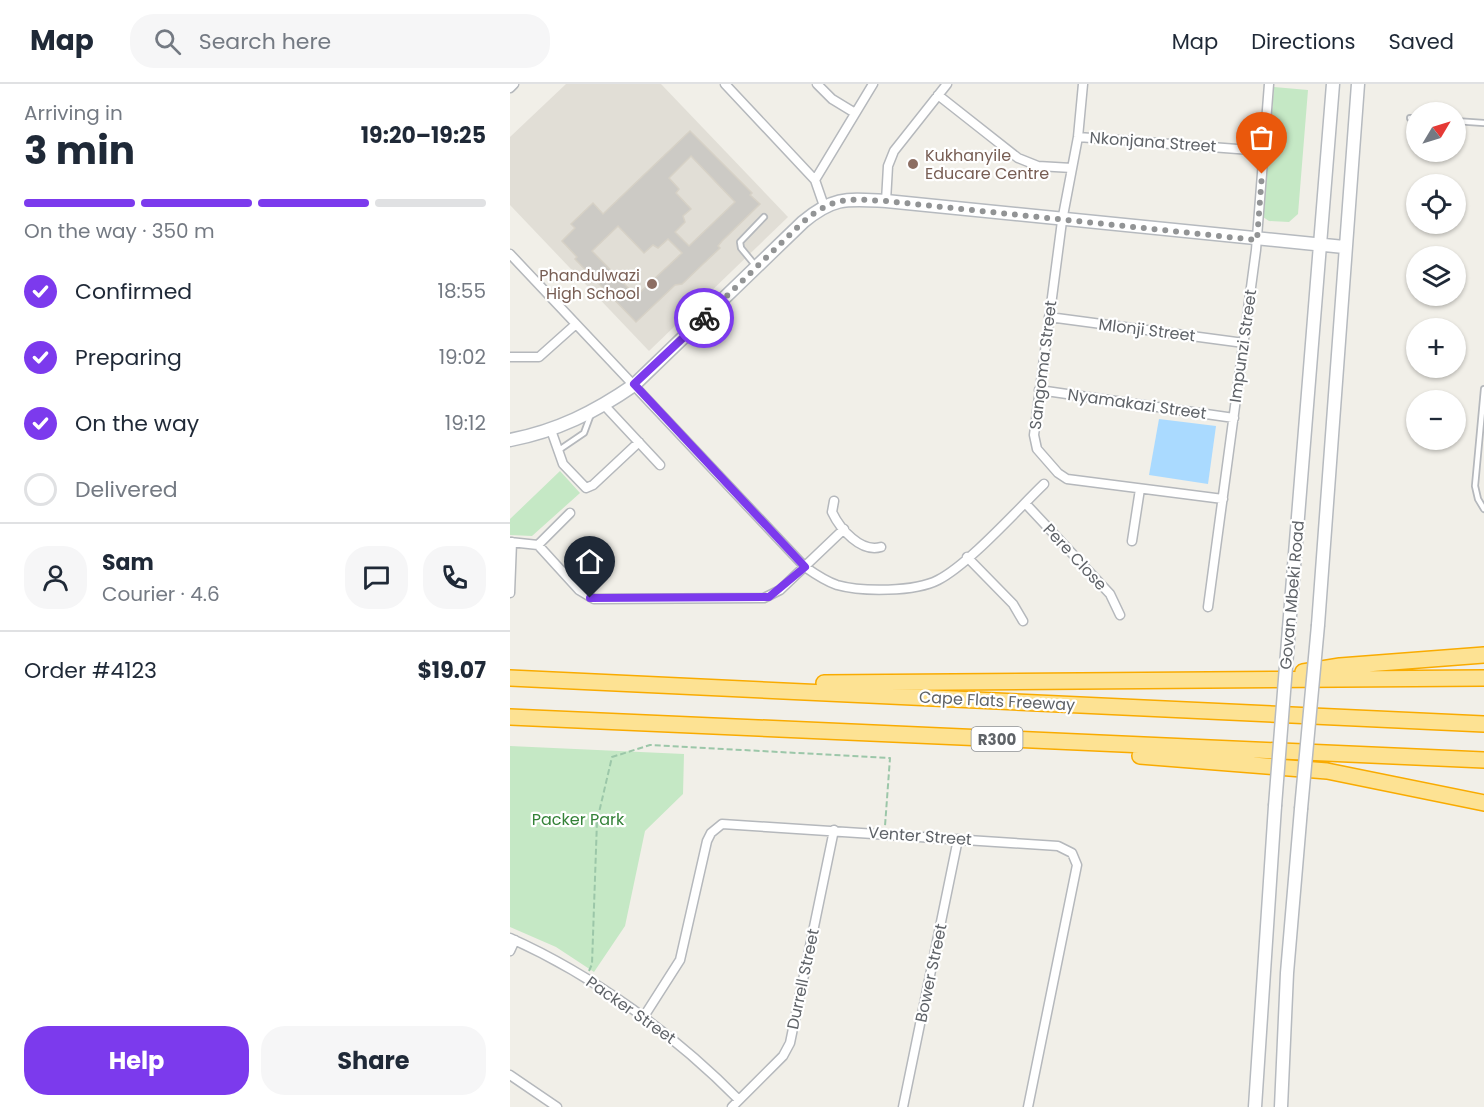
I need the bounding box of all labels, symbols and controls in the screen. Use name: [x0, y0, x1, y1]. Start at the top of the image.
search box: [130, 14, 550, 68]
text: Map: [30, 21, 94, 60]
icon: search: [151, 25, 184, 58]
text: Search here: [199, 26, 331, 57]
text: Map: [1172, 27, 1218, 56]
text: Directions: [1251, 27, 1355, 56]
text: Saved: [1388, 27, 1454, 56]
text: Arriving in: [24, 99, 123, 127]
north arrow: [1406, 102, 1466, 162]
map controls: [1406, 102, 1466, 450]
pin: [1236, 112, 1287, 174]
text: 19:20–19:25: [361, 120, 486, 151]
icon: bag: [1245, 121, 1278, 154]
text: 3 min: [24, 123, 135, 178]
street label: Nkonjana Street: [1089, 126, 1217, 158]
place label: Kukhanyile Educare Centre: [925, 144, 1049, 185]
marker: Kukhanyile Educare Centre: [906, 157, 920, 171]
button: locate: [1406, 174, 1466, 234]
text: On the way · 350 m: [24, 217, 215, 245]
button: layers: [1406, 246, 1466, 306]
place label: Phandulwazi High School: [539, 264, 640, 305]
icon: check: [24, 275, 57, 308]
text: Confirmed: [75, 276, 192, 307]
text: 18:55: [438, 277, 486, 305]
marker: Phandulwazi High School: [645, 277, 659, 291]
courier: [674, 288, 734, 348]
street label: Impunzi Street: [1224, 288, 1262, 404]
street label: Sangoma Street: [1024, 299, 1062, 431]
icon: bike: [688, 302, 721, 335]
street label: Mlonji Street: [1097, 313, 1197, 347]
button: +: [1406, 318, 1466, 378]
icon: check: [24, 341, 57, 374]
text: Preparing: [75, 342, 182, 373]
text: 19:02: [439, 343, 486, 371]
street label: Nyamakazi Street: [1066, 383, 1208, 425]
button: −: [1406, 390, 1466, 450]
icon: check: [24, 407, 57, 440]
text: On the way: [75, 408, 199, 439]
text: 19:12: [445, 409, 486, 437]
text: Delivered: [75, 474, 178, 505]
street label: Pere Close: [1038, 518, 1112, 596]
street label: Govan Mbeki Road: [1274, 520, 1310, 670]
pin: [564, 536, 615, 598]
icon: home: [573, 545, 606, 578]
button: person: [24, 546, 87, 609]
button: chat: [345, 546, 408, 609]
button: phone: [423, 546, 486, 609]
text: Sam: [102, 547, 154, 578]
text: Courier · 4.6: [102, 580, 220, 608]
text: Order #4123: [24, 655, 157, 686]
text: $19.07: [417, 655, 486, 686]
street label: Cape Flats Freeway: [918, 685, 1076, 717]
road number: R300: [972, 727, 1022, 751]
park label: Packer Park: [532, 808, 625, 831]
street label: Venter Street: [867, 821, 973, 851]
street label: Bower Street: [909, 921, 953, 1024]
street label: Durrell Street: [781, 926, 825, 1031]
street label: Packer Street: [581, 970, 681, 1050]
button: Help: [24, 1026, 249, 1095]
button: Share: [261, 1026, 486, 1095]

